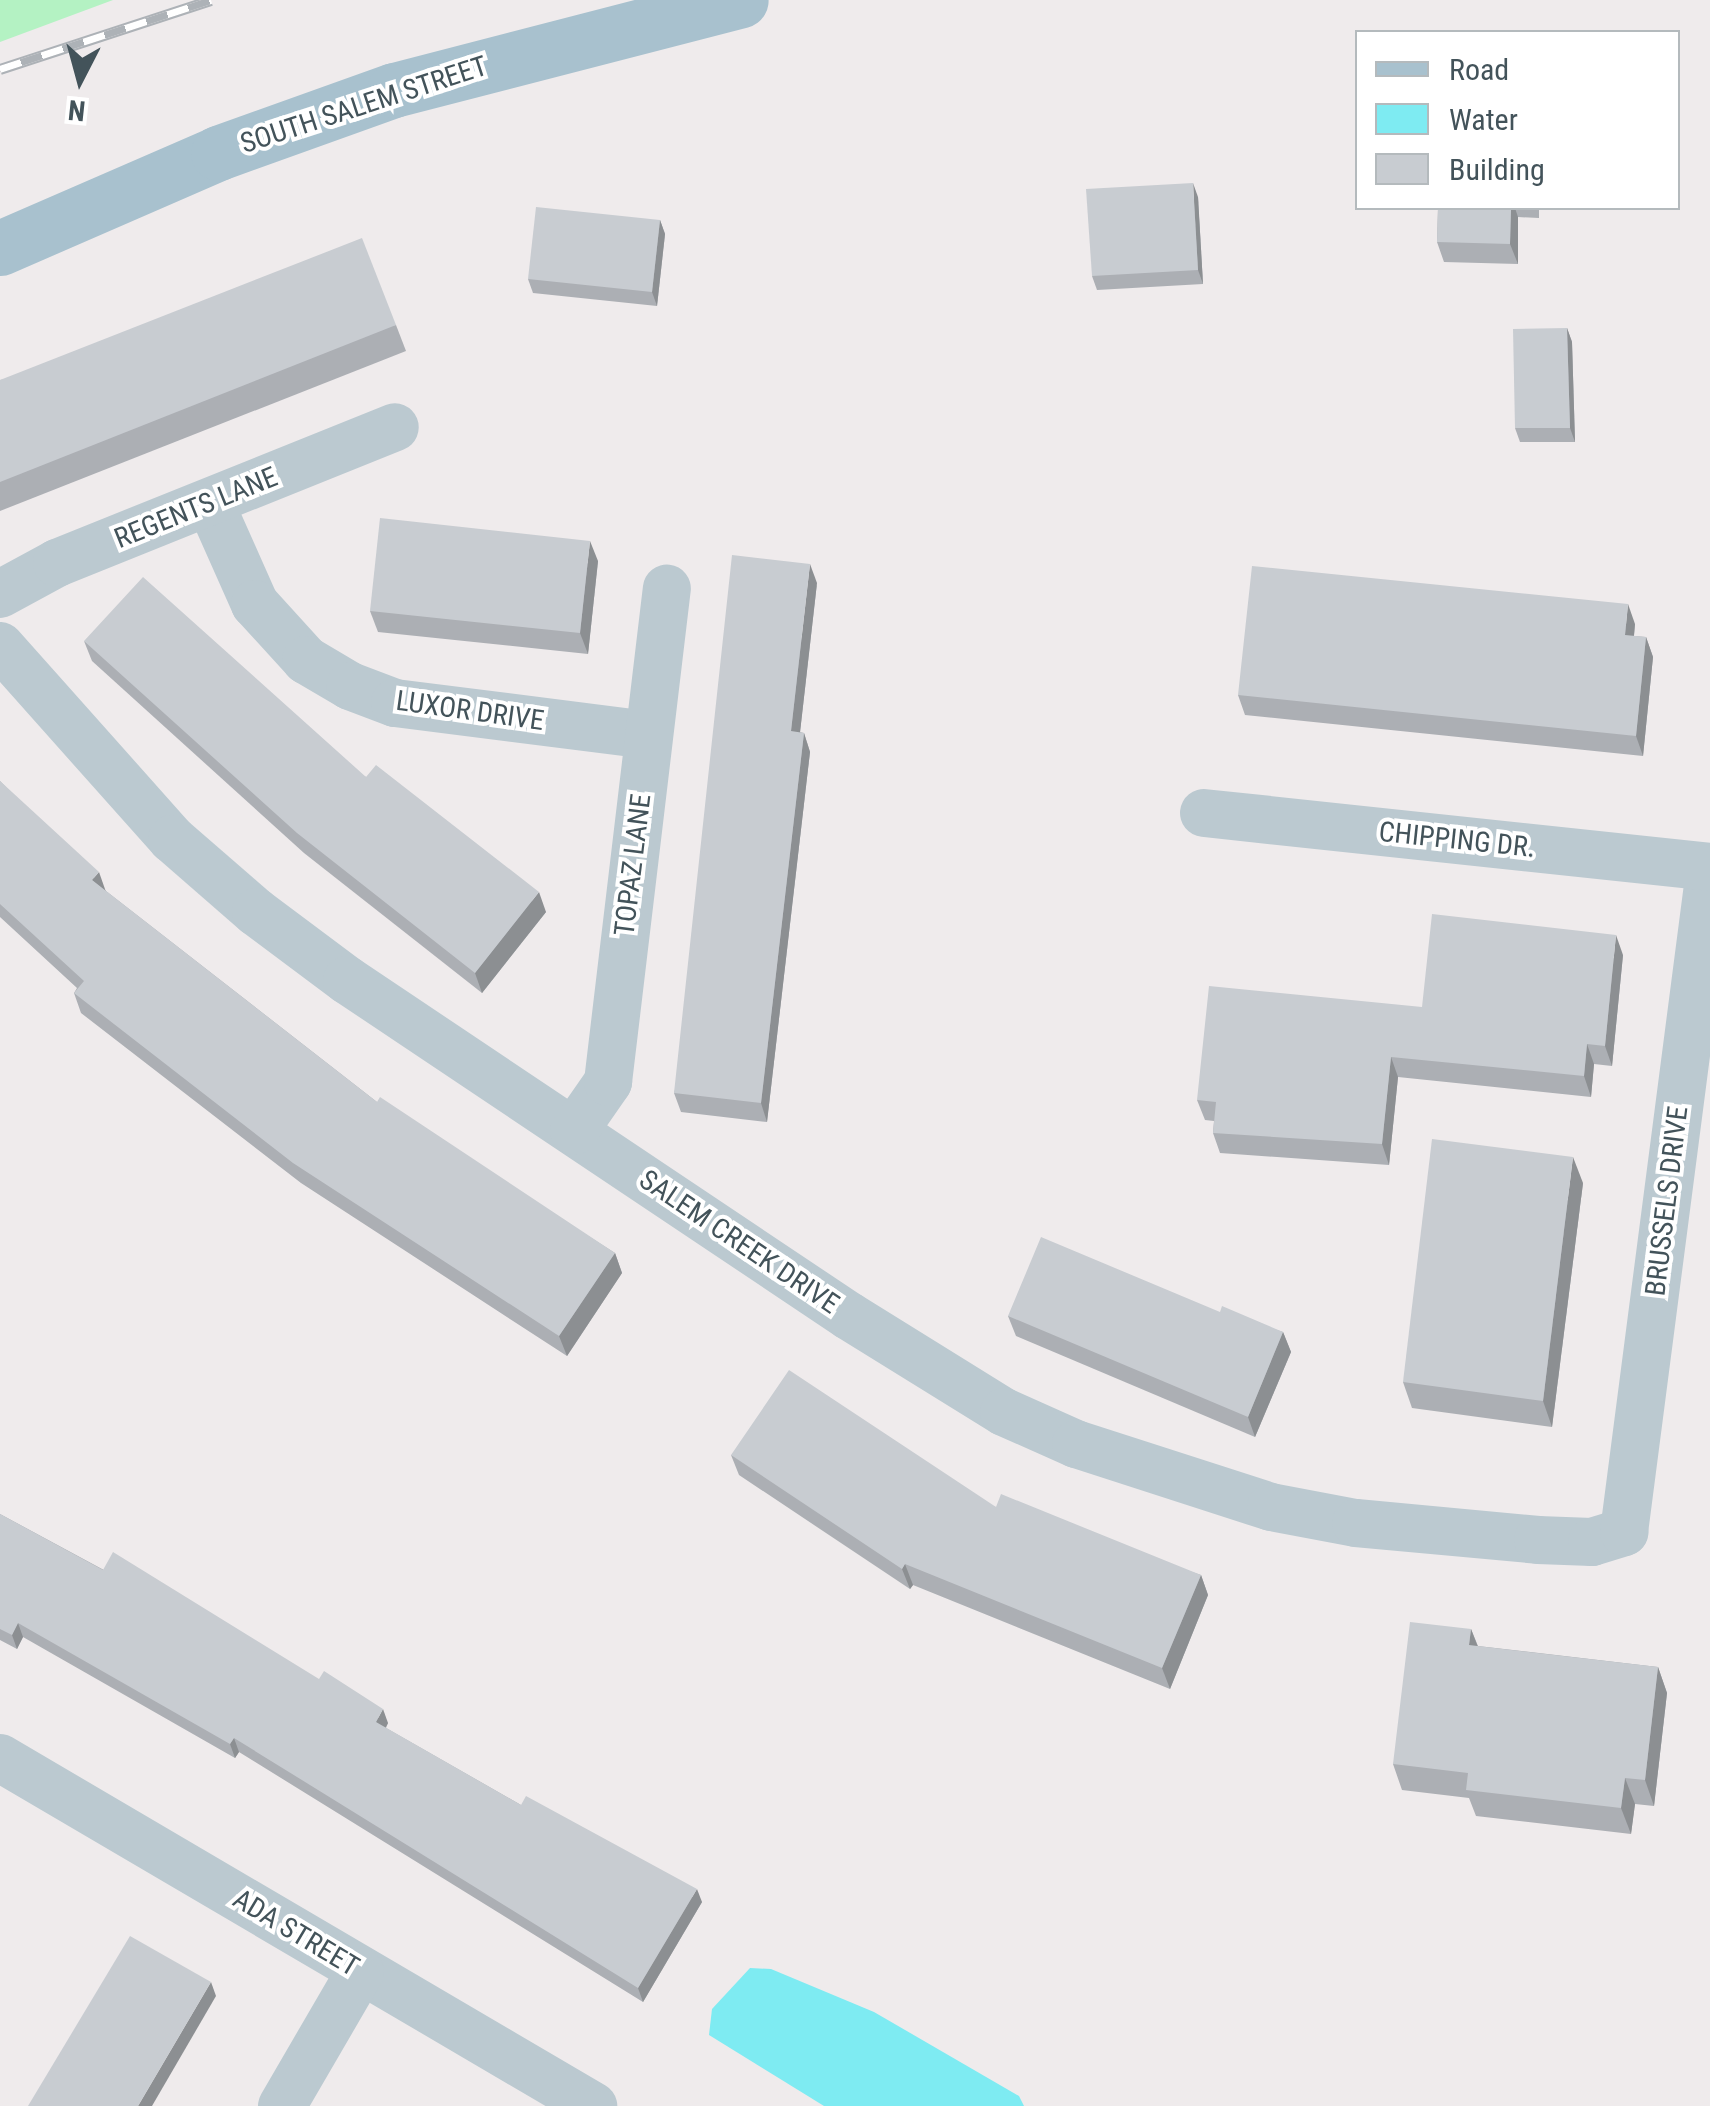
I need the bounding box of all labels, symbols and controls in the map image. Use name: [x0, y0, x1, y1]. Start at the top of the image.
north arrow: [30, 30, 130, 130]
legend: [1355, 30, 1680, 210]
street label: SOUTH SALEM STREET: [236, 49, 492, 161]
text: Road: [1449, 52, 1509, 87]
text: N: [67, 93, 87, 128]
text: Water: [1449, 102, 1518, 137]
text: Building: [1449, 152, 1545, 187]
street label: REGENTS LANE: [110, 460, 282, 556]
street label: LUXOR DRIVE: [394, 684, 546, 738]
street label: TOPAZ LANE: [608, 792, 658, 938]
street label: CHIPPING DR.: [1377, 815, 1537, 865]
street label: BRUSSELS DRIVE: [1639, 1104, 1695, 1298]
street label: SALEM CREEK DRIVE: [633, 1163, 845, 1321]
street label: ADA STREET: [227, 1882, 365, 1984]

